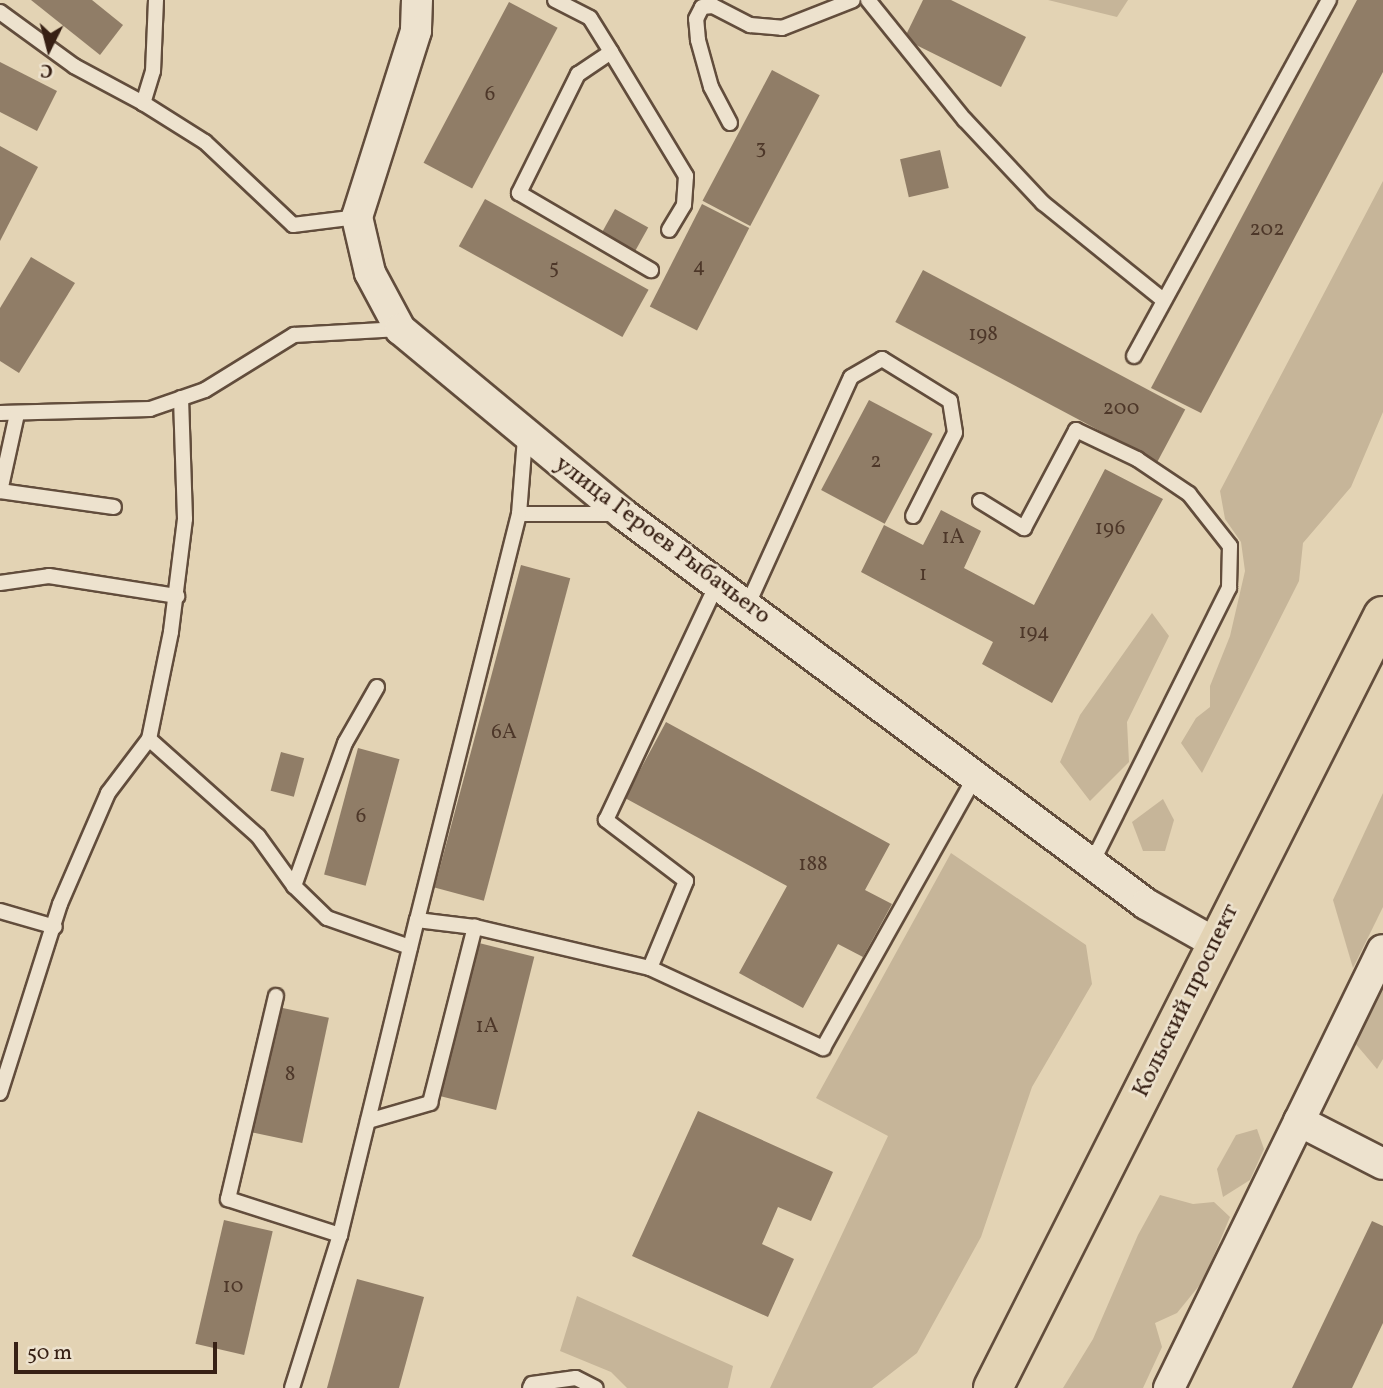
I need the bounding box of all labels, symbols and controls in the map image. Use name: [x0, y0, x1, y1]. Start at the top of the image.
north arrow: [14, 14, 84, 84]
text: С: [39, 56, 54, 83]
house number: 6: [485, 82, 495, 108]
house number: 3: [756, 135, 766, 161]
house number: 202: [1250, 217, 1284, 243]
house number: 4: [693, 254, 705, 280]
house number: 5: [549, 255, 559, 281]
house number: 198: [968, 322, 998, 348]
house number: 200: [1103, 396, 1139, 422]
house number: 2: [870, 449, 882, 475]
street label: улица Героев Рыбачьего: [548, 450, 776, 632]
house number: 196: [1095, 516, 1125, 542]
house number: 1А: [942, 525, 964, 551]
house number: 1: [919, 562, 927, 588]
house number: 194: [1018, 620, 1050, 646]
house number: 6А: [491, 720, 517, 746]
house number: 6: [356, 804, 366, 830]
house number: 188: [798, 852, 828, 878]
street label: Кольский проспект: [1128, 900, 1246, 1102]
house number: 1А: [476, 1014, 498, 1040]
house number: 8: [285, 1062, 295, 1088]
house number: 10: [223, 1274, 243, 1300]
scale bar: [18, 1328, 220, 1372]
text: 50 m: [27, 1339, 72, 1368]

